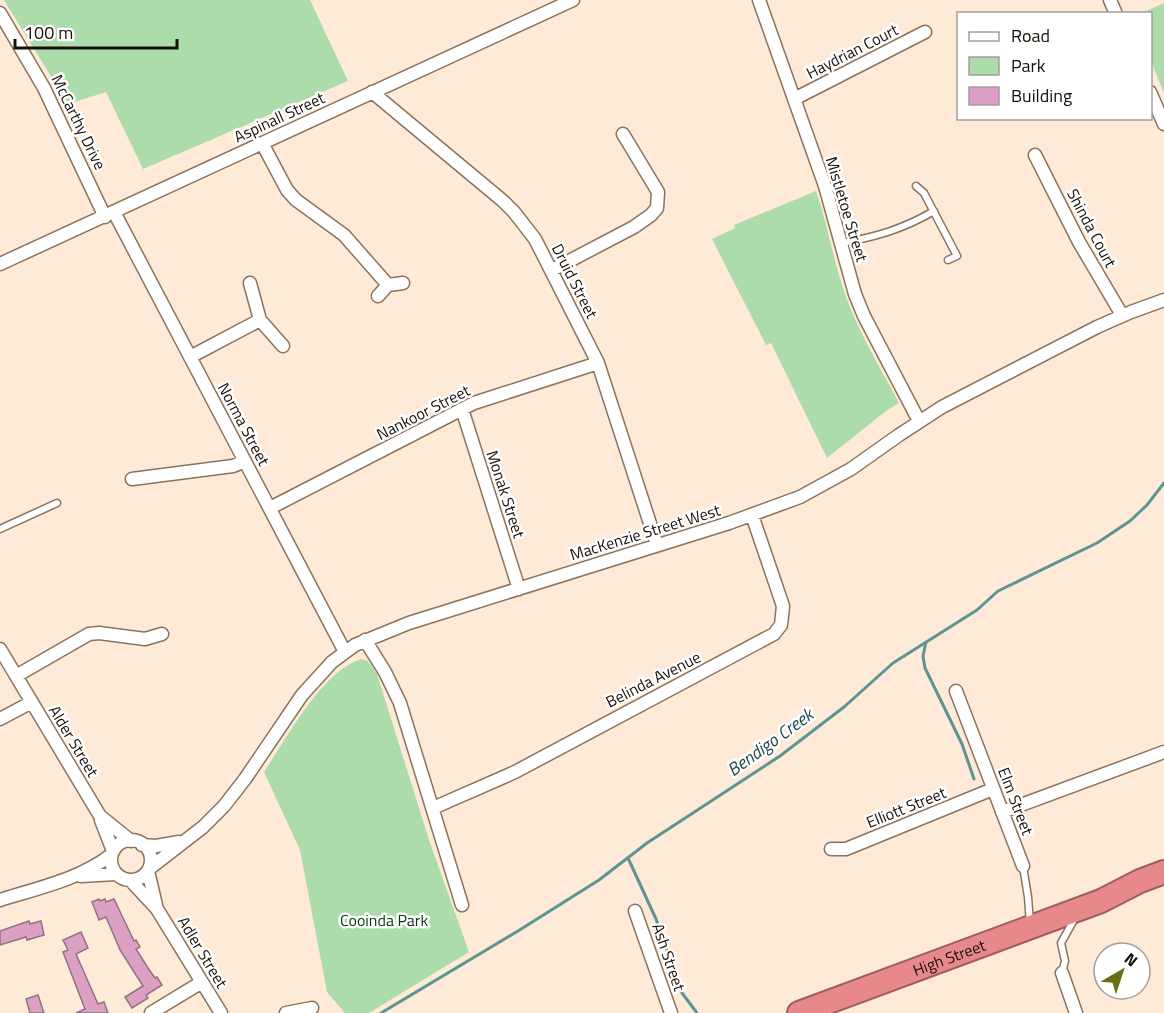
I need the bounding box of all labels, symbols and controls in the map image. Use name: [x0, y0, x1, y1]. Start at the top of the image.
scale bar: [15, 12, 177, 50]
legend: [957, 12, 1152, 120]
street label: Haydrian Court: [802, 17, 903, 85]
text: 100 m: [24, 19, 73, 46]
text: Road: [1011, 22, 1050, 49]
text: Park: [1011, 52, 1046, 79]
street label: McCarthy Drive: [46, 70, 112, 174]
text: Building: [1011, 82, 1072, 109]
street label: Aspinall Street: [230, 85, 329, 149]
street label: Mistletoe Street: [820, 154, 874, 265]
street label: Shinda Court: [1061, 184, 1123, 272]
street label: Druid Street: [546, 239, 604, 323]
street label: Norma Street: [212, 378, 276, 470]
street label: Nankoor Street: [372, 378, 474, 446]
street label: Monak Street: [481, 447, 532, 541]
street label: MacKenzie Street West: [567, 498, 724, 566]
street label: Belinda Avenue: [601, 645, 705, 713]
street label: Alder Street: [43, 700, 105, 782]
water label: Bendigo Creek: [721, 700, 820, 783]
street label: Elm Street: [992, 764, 1040, 839]
street label: Elliott Street: [862, 780, 950, 834]
park label: Cooinda Park: [340, 908, 428, 932]
street label: Adler Street: [172, 912, 234, 993]
street label: Ash Street: [646, 920, 692, 995]
street label: High Street: [909, 933, 989, 982]
north arrow: [1092, 941, 1152, 1001]
text: N: [1120, 947, 1143, 972]

